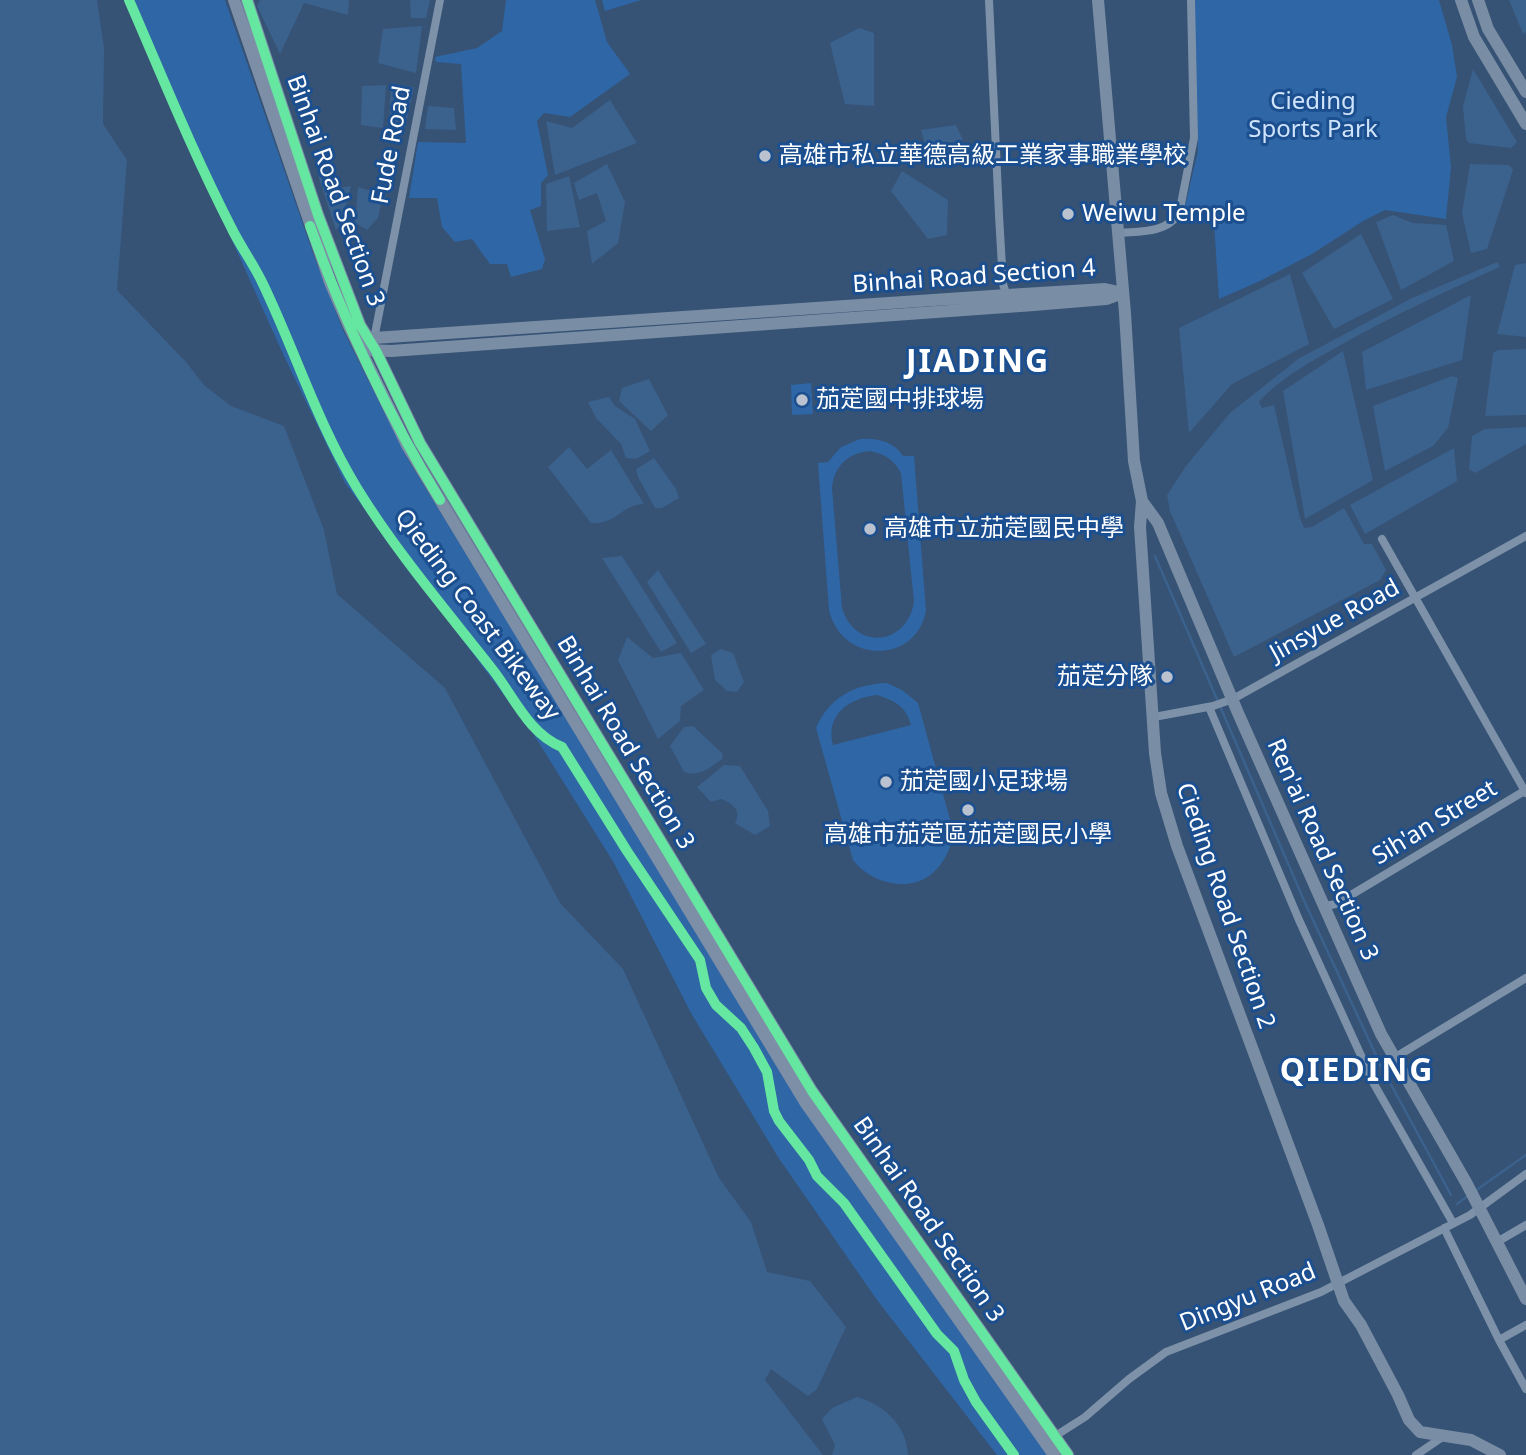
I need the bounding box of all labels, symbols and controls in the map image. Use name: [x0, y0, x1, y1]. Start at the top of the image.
street label: Binhai Road Section 3: [280, 72, 390, 310]
street label: Fude Road: [366, 84, 418, 206]
park label: Cieding Sports Park: [1248, 88, 1378, 144]
place label: 高雄市私立華德高級工業家事職業學校: [779, 142, 1187, 170]
marker: 高雄市私立華德高級工業家事職業學校: [757, 148, 773, 164]
place label: Weiwu Temple: [1082, 200, 1246, 228]
marker: Weiwu Temple: [1060, 206, 1076, 222]
street label: Binhai Road Section 4: [851, 254, 1097, 300]
district label: JIADING: [907, 344, 1049, 382]
place label: 茄萣國中排球場: [816, 386, 984, 414]
marker: 茄萣國中排球場: [794, 392, 810, 408]
street label: Qieding Coast Bikeway: [388, 504, 566, 726]
place label: 高雄市立茄萣國民中學: [884, 515, 1124, 543]
marker: 高雄市立茄萣國民中學: [862, 521, 878, 537]
street label: Jinsyue Road: [1265, 574, 1405, 668]
street label: Binhai Road Section 3: [550, 631, 700, 855]
place label: 茄萣分隊: [1057, 663, 1153, 691]
marker: 茄萣分隊: [1159, 669, 1175, 685]
street label: Ren'ai Road Section 3: [1260, 735, 1384, 965]
place label: 茄萣國小足球場: [900, 768, 1068, 796]
marker: 茄萣國小足球場: [878, 774, 894, 790]
street label: Sih'an Street: [1368, 775, 1502, 871]
street label: Cieding Road Section 2: [1169, 779, 1281, 1033]
marker: 高雄市茄萣區茄萣國民小學: [960, 802, 976, 818]
place label: 高雄市茄萣區茄萣國民小學: [824, 821, 1112, 849]
district label: QIEDING: [1281, 1053, 1433, 1091]
street label: Binhai Road Section 3: [846, 1112, 1010, 1328]
street label: Dingyu Road: [1176, 1258, 1320, 1338]

